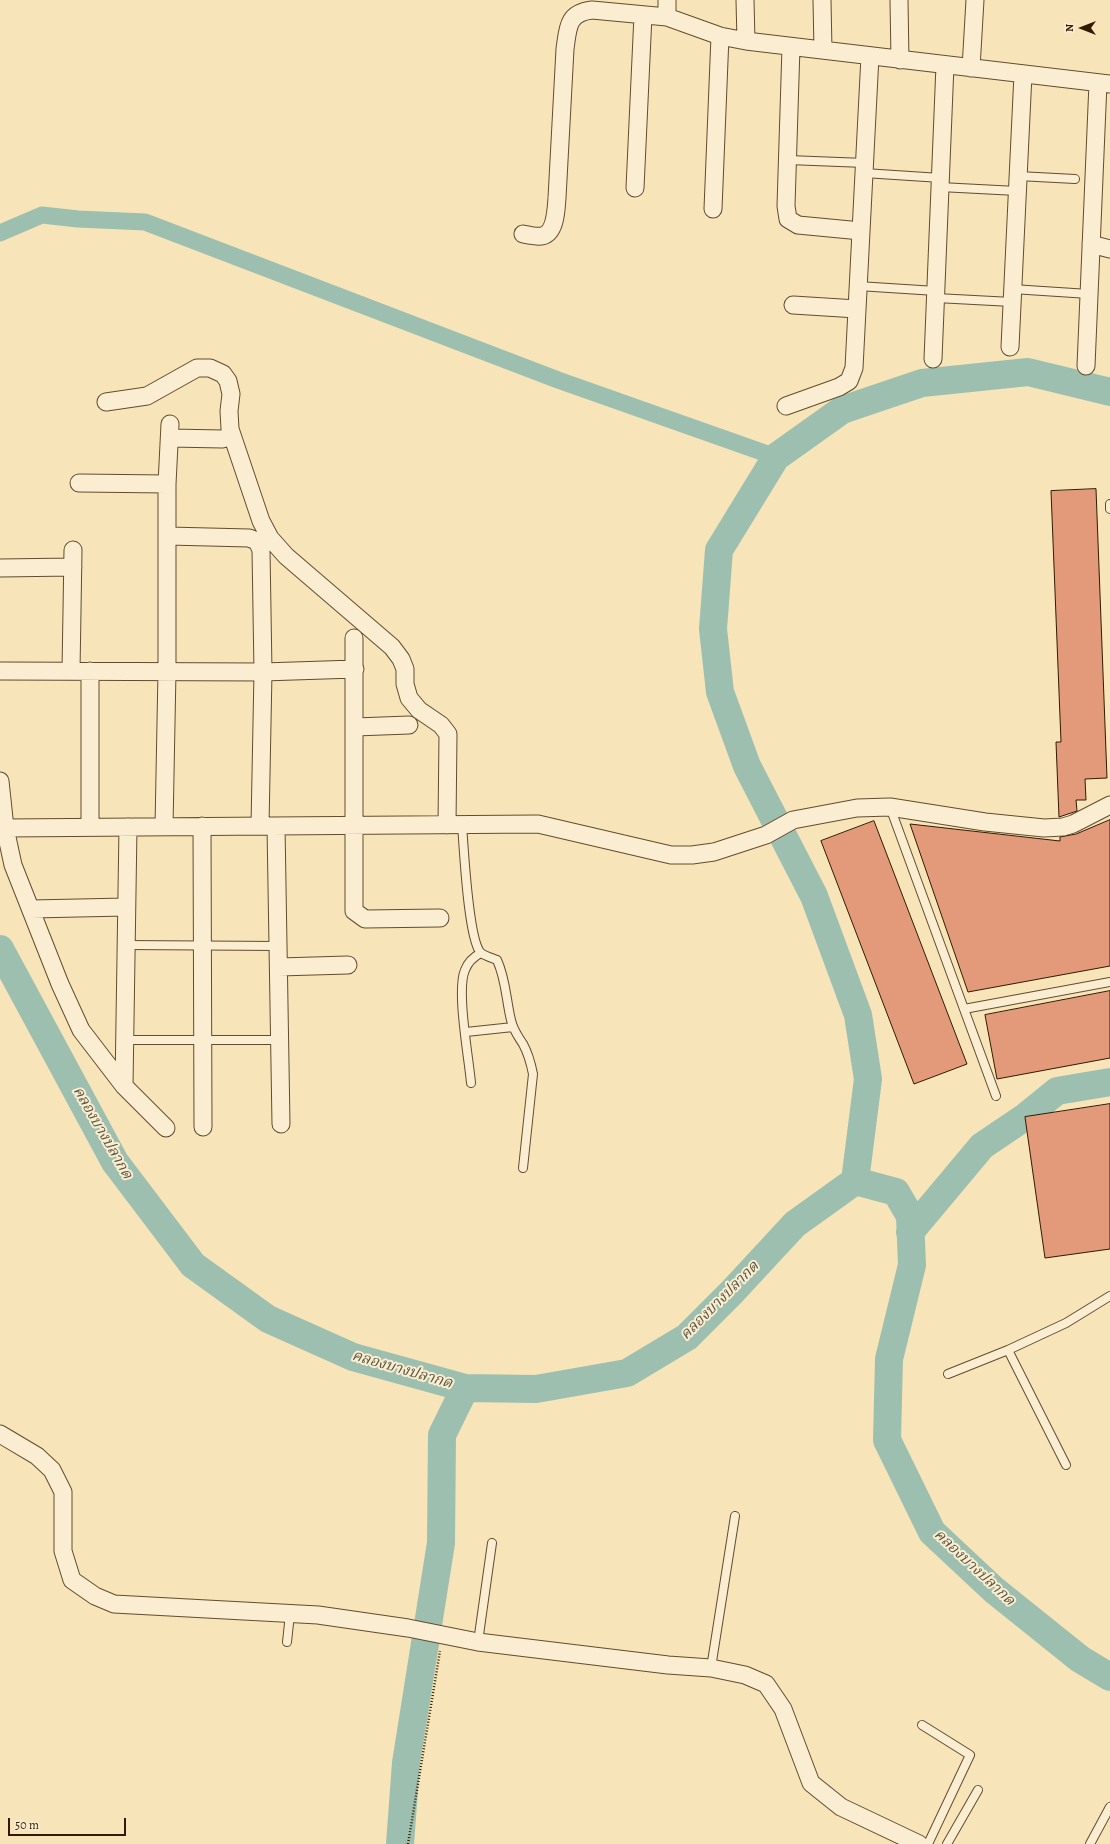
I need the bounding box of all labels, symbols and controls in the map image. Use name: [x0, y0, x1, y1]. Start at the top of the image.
north arrow: [1062, 8, 1102, 48]
text: N: [1062, 24, 1077, 32]
water label: คลองบางปลากด: [68, 1084, 136, 1182]
water label: คลองบางปลากด: [677, 1258, 763, 1344]
water label: คลองบางปลากด: [350, 1347, 454, 1393]
water label: คลองบางปลากด: [930, 1526, 1018, 1610]
scale bar: [10, 1810, 128, 1836]
text: 50 m: [15, 1817, 39, 1833]

